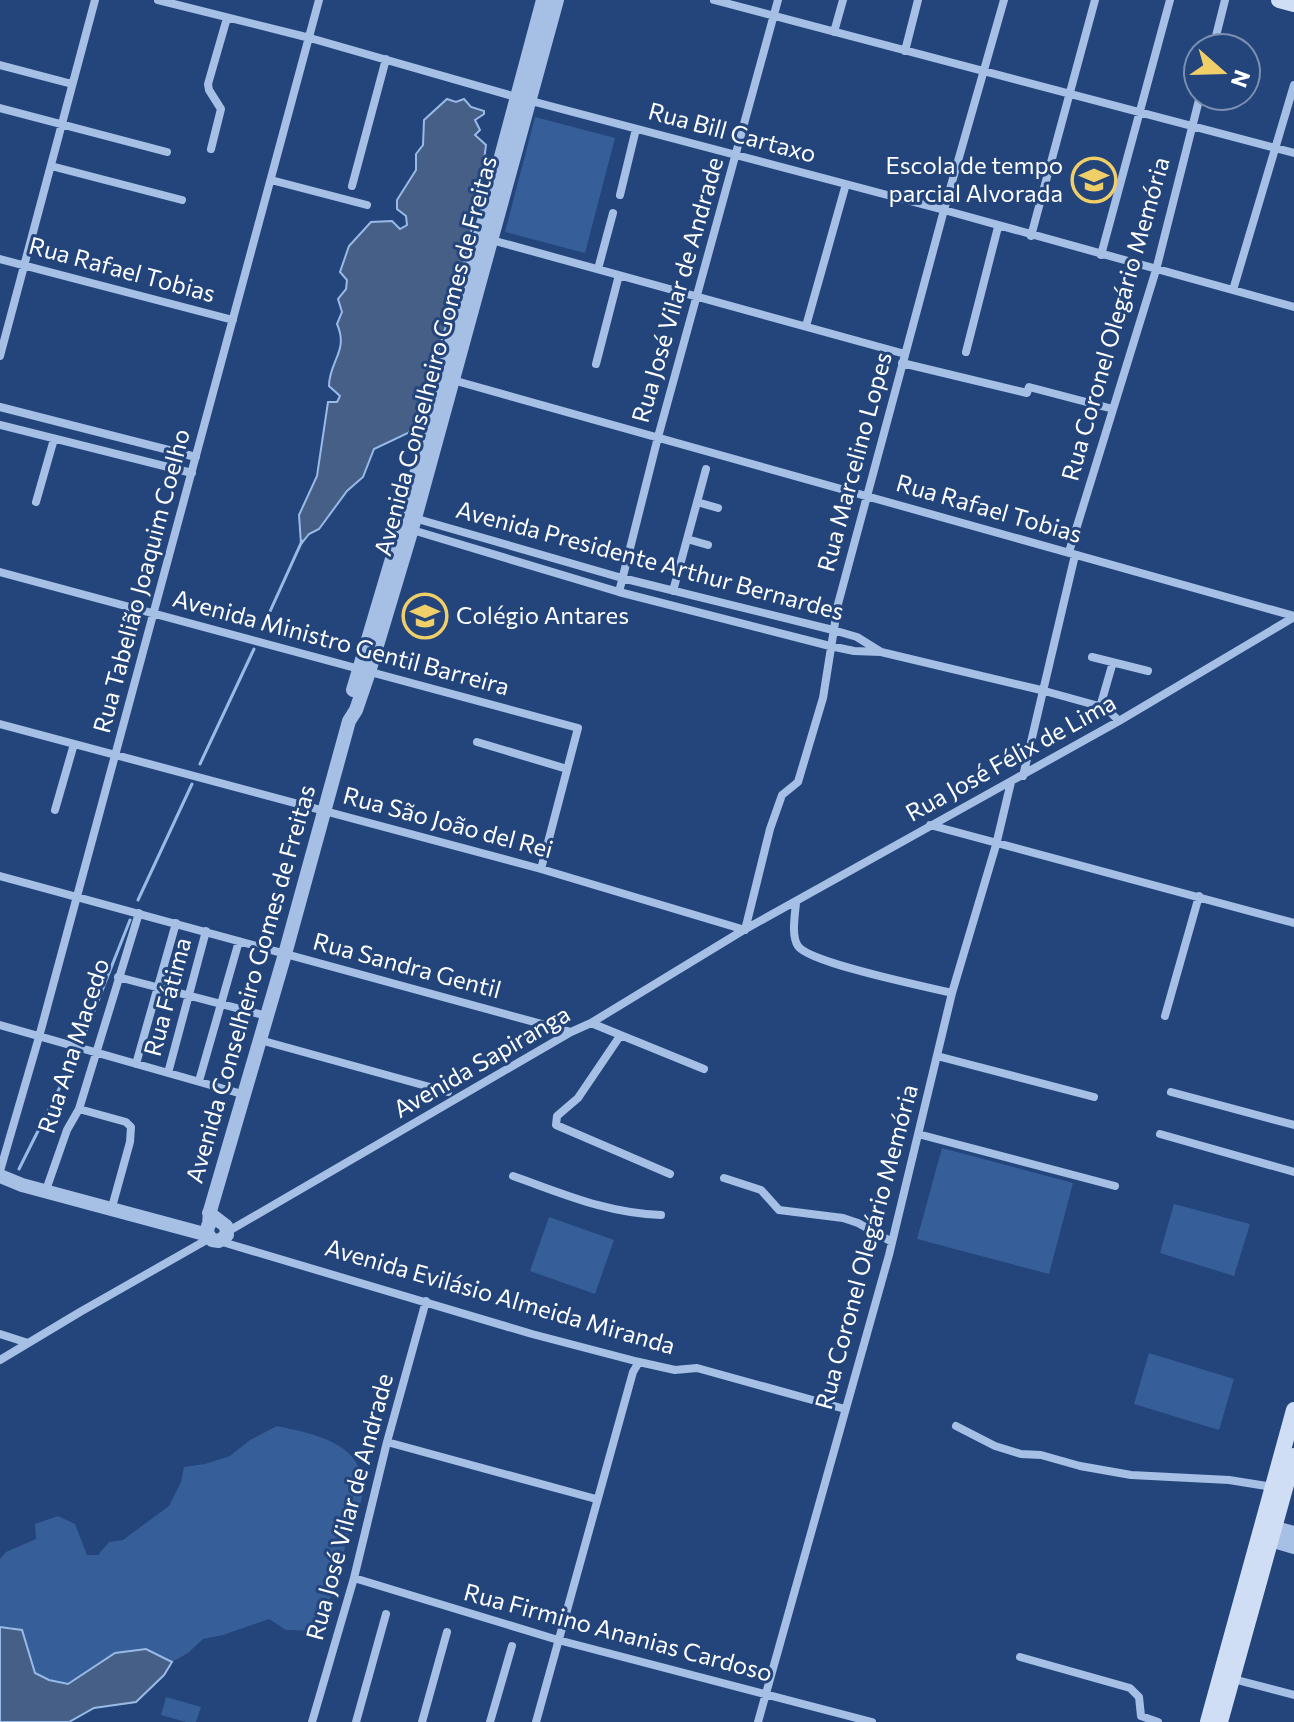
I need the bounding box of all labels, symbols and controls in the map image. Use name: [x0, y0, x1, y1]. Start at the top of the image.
north arrow: [1182, 32, 1262, 112]
text: N: [1226, 67, 1257, 91]
street label: Rua Bill Cartaxo: [645, 95, 819, 168]
place label: Escola de tempo parcial Alvorada: [886, 150, 1063, 207]
street label: Avenida Conselheiro Gomes de Freitas: [367, 152, 502, 559]
street label: Rua José Vilar de Andrade: [625, 153, 728, 426]
street label: Rua Coronel Olegário Memória: [1054, 153, 1175, 484]
school or university icon: Escola de tempo parcial Alvorada: [1070, 156, 1118, 204]
street label: Rua Rafael Tobias: [26, 230, 219, 307]
street label: Rua Marcelino Lopes: [810, 349, 897, 575]
street label: Rua Tabelião Joaquim Coelho: [86, 425, 195, 736]
street label: Rua Rafael Tobias: [893, 467, 1086, 548]
street label: Avenida Presidente Arthur Bernardes: [453, 494, 847, 625]
street label: Avenida Ministro Gentil Barreira: [170, 583, 513, 700]
school or university icon: Colégio Antares: [401, 592, 449, 640]
place label: Colégio Antares: [456, 600, 629, 629]
street label: Rua José Félix de Lima: [900, 687, 1120, 827]
street label: Rua São João del Rei: [340, 780, 556, 864]
street label: Avenida Conselheiro Gomes de Freitas: [179, 781, 320, 1186]
street label: Rua Sandra Gentil: [310, 926, 505, 1004]
street label: Rua Fátima: [137, 934, 196, 1059]
street label: Rua Ana Macedo: [31, 955, 114, 1137]
street label: Avenida Sapiranga: [388, 998, 575, 1123]
street label: Rua Coronel Olegário Memória: [808, 1081, 923, 1412]
street label: Avenida Evilásio Almeida Miranda: [322, 1232, 679, 1359]
street label: Rua José Vilar de Andrade: [299, 1370, 398, 1643]
street label: Rua Firmino Ananias Cardoso: [461, 1576, 776, 1687]

